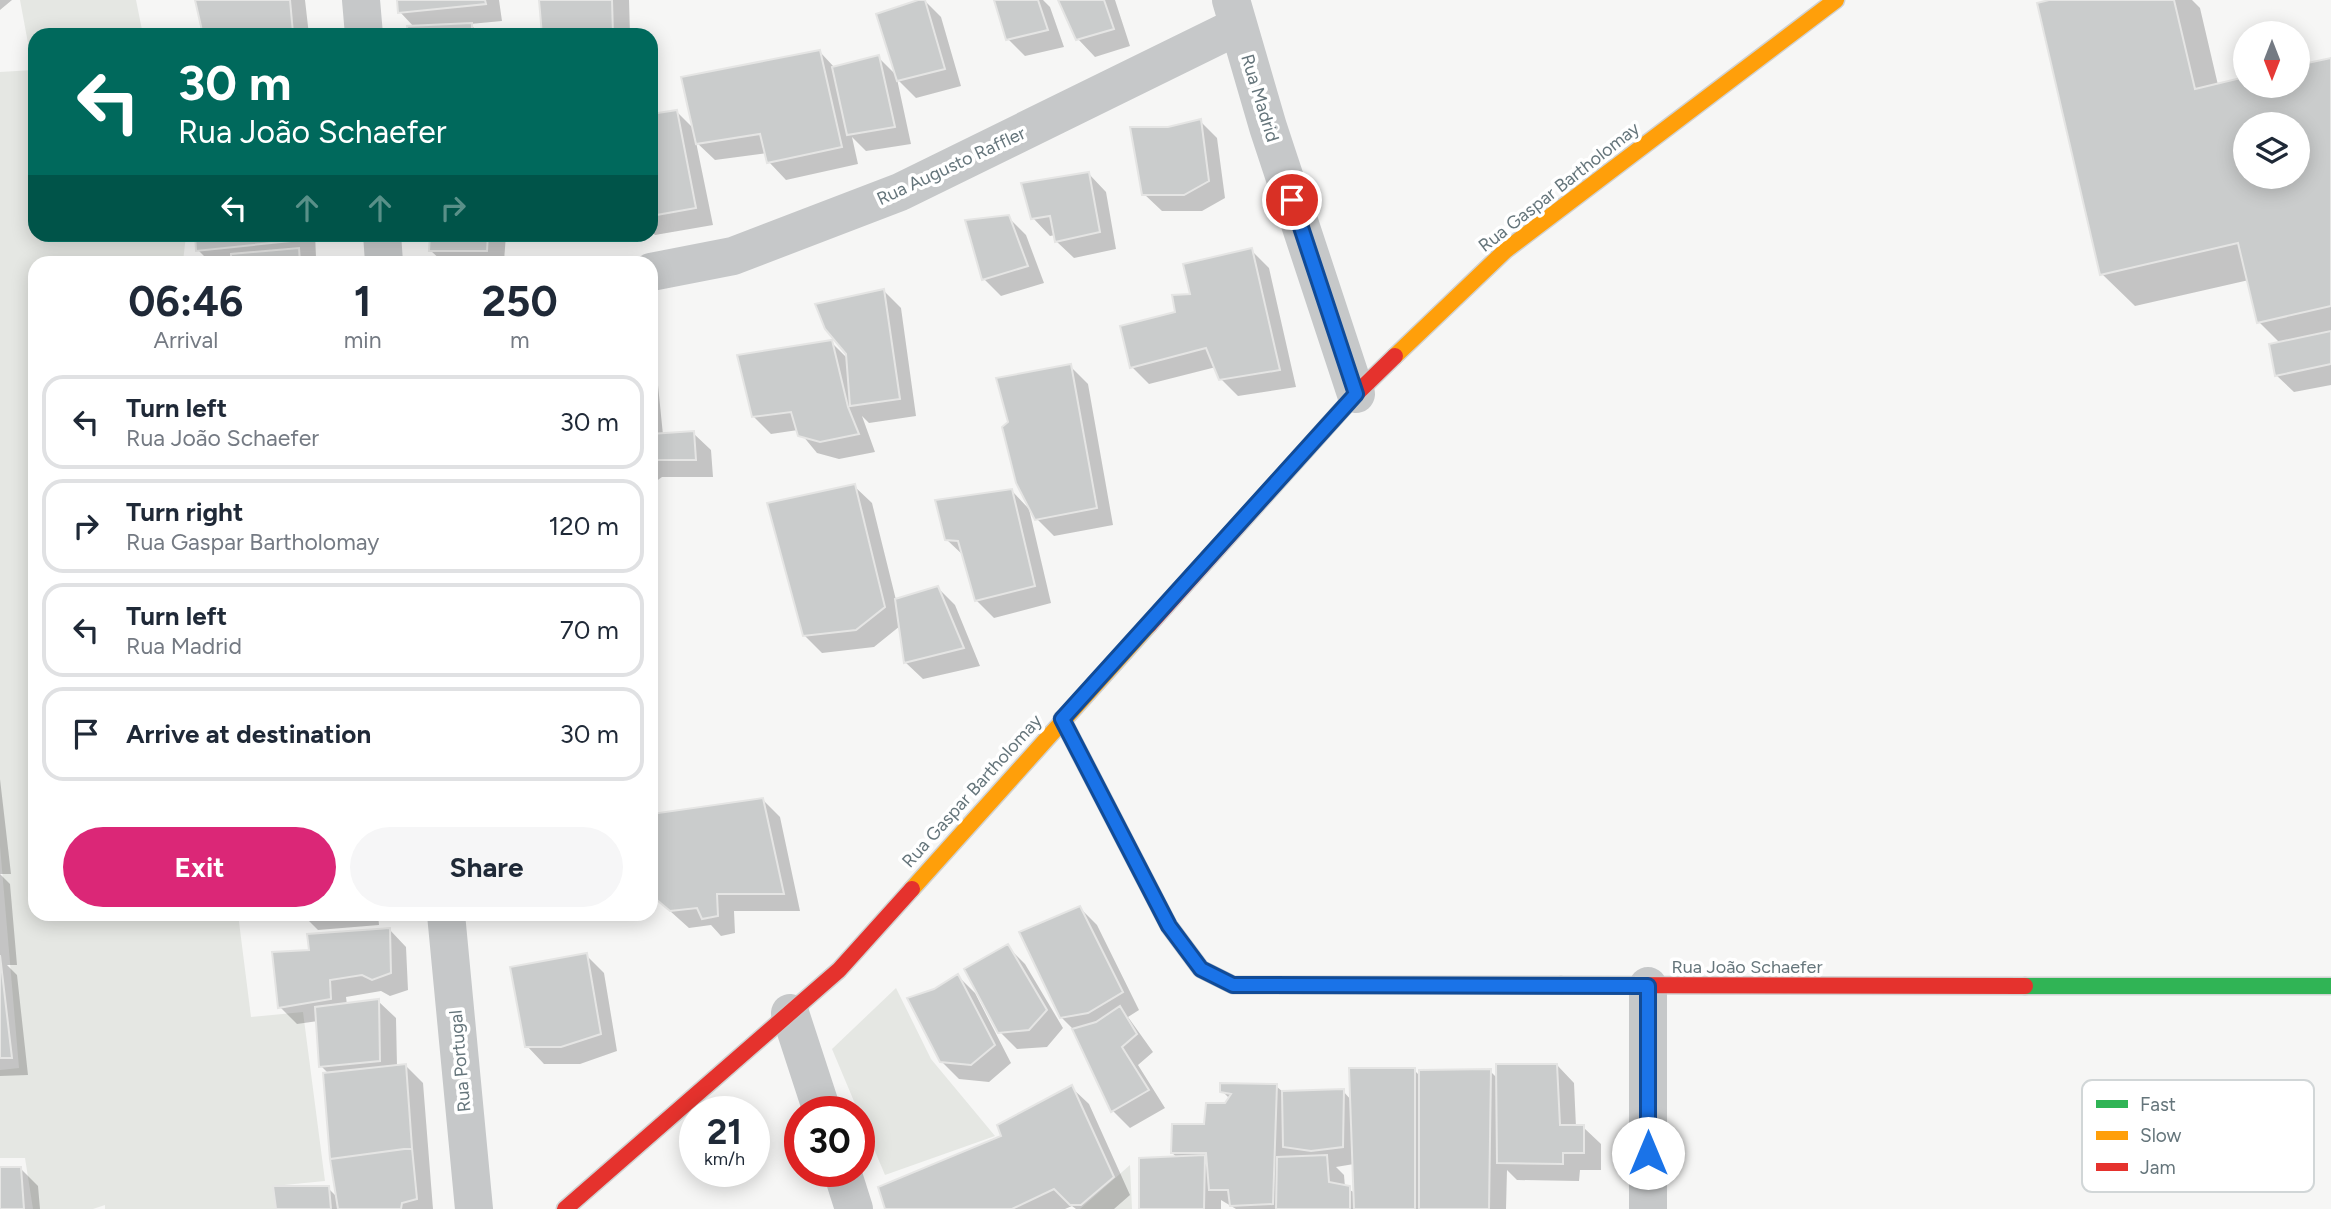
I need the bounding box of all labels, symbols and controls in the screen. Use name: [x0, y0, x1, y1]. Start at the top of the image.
north arrow: [2233, 21, 2310, 98]
map controls: [2233, 21, 2310, 189]
street label: Rua Madrid: [1236, 51, 1284, 145]
text: 30 m: [178, 53, 291, 112]
icon: left: [63, 56, 154, 147]
button: layers: [2233, 112, 2310, 189]
text: Rua João Schaefer: [178, 113, 447, 151]
street label: Rua Gaspar Bartholomay: [1474, 117, 1644, 257]
street label: Rua Augusto Raffler: [873, 122, 1029, 210]
pin: [1262, 170, 1322, 230]
icon: arrive: [1273, 181, 1311, 219]
icon: left: [215, 189, 253, 227]
icon: ahead: [288, 189, 326, 227]
icon: ahead: [361, 189, 399, 227]
icon: right: [434, 189, 472, 227]
text: 06:46: [128, 276, 243, 327]
text: 1: [354, 276, 371, 327]
text: 250: [482, 276, 558, 327]
text: Arrival: [153, 326, 218, 354]
text: min: [344, 326, 381, 354]
text: m: [510, 326, 530, 354]
text: Turn left: [126, 392, 227, 424]
icon: left: [67, 403, 105, 441]
text: 30 m: [560, 406, 619, 438]
text: Rua João Schaefer: [126, 424, 319, 452]
text: Turn right: [126, 496, 243, 528]
icon: right: [67, 507, 105, 545]
text: 120 m: [549, 510, 619, 542]
text: Rua Gaspar Bartholomay: [126, 528, 379, 556]
text: Turn left: [126, 600, 227, 632]
icon: left: [67, 611, 105, 649]
text: 70 m: [560, 614, 619, 646]
text: Rua Madrid: [126, 632, 242, 660]
street label: Rua Gaspar Bartholomay: [897, 710, 1047, 872]
icon: arrive: [67, 715, 105, 753]
text: Arrive at destination: [126, 718, 371, 750]
text: 30 m: [560, 718, 619, 750]
button: Exit: [63, 827, 336, 907]
button: Share: [350, 827, 623, 907]
street label: Rua João Schaefer: [1671, 956, 1823, 978]
street label: Rua Portugal: [445, 1009, 475, 1113]
legend: [2082, 1080, 2314, 1192]
text: Fast: [2140, 1093, 2176, 1116]
speed limit sign: 30: [784, 1096, 875, 1187]
text: 21: [707, 1111, 742, 1153]
position arrow: [1611, 1116, 1685, 1190]
text: Slow: [2140, 1124, 2182, 1147]
text: km/h: [704, 1148, 745, 1170]
text: Jam: [2140, 1156, 2176, 1179]

